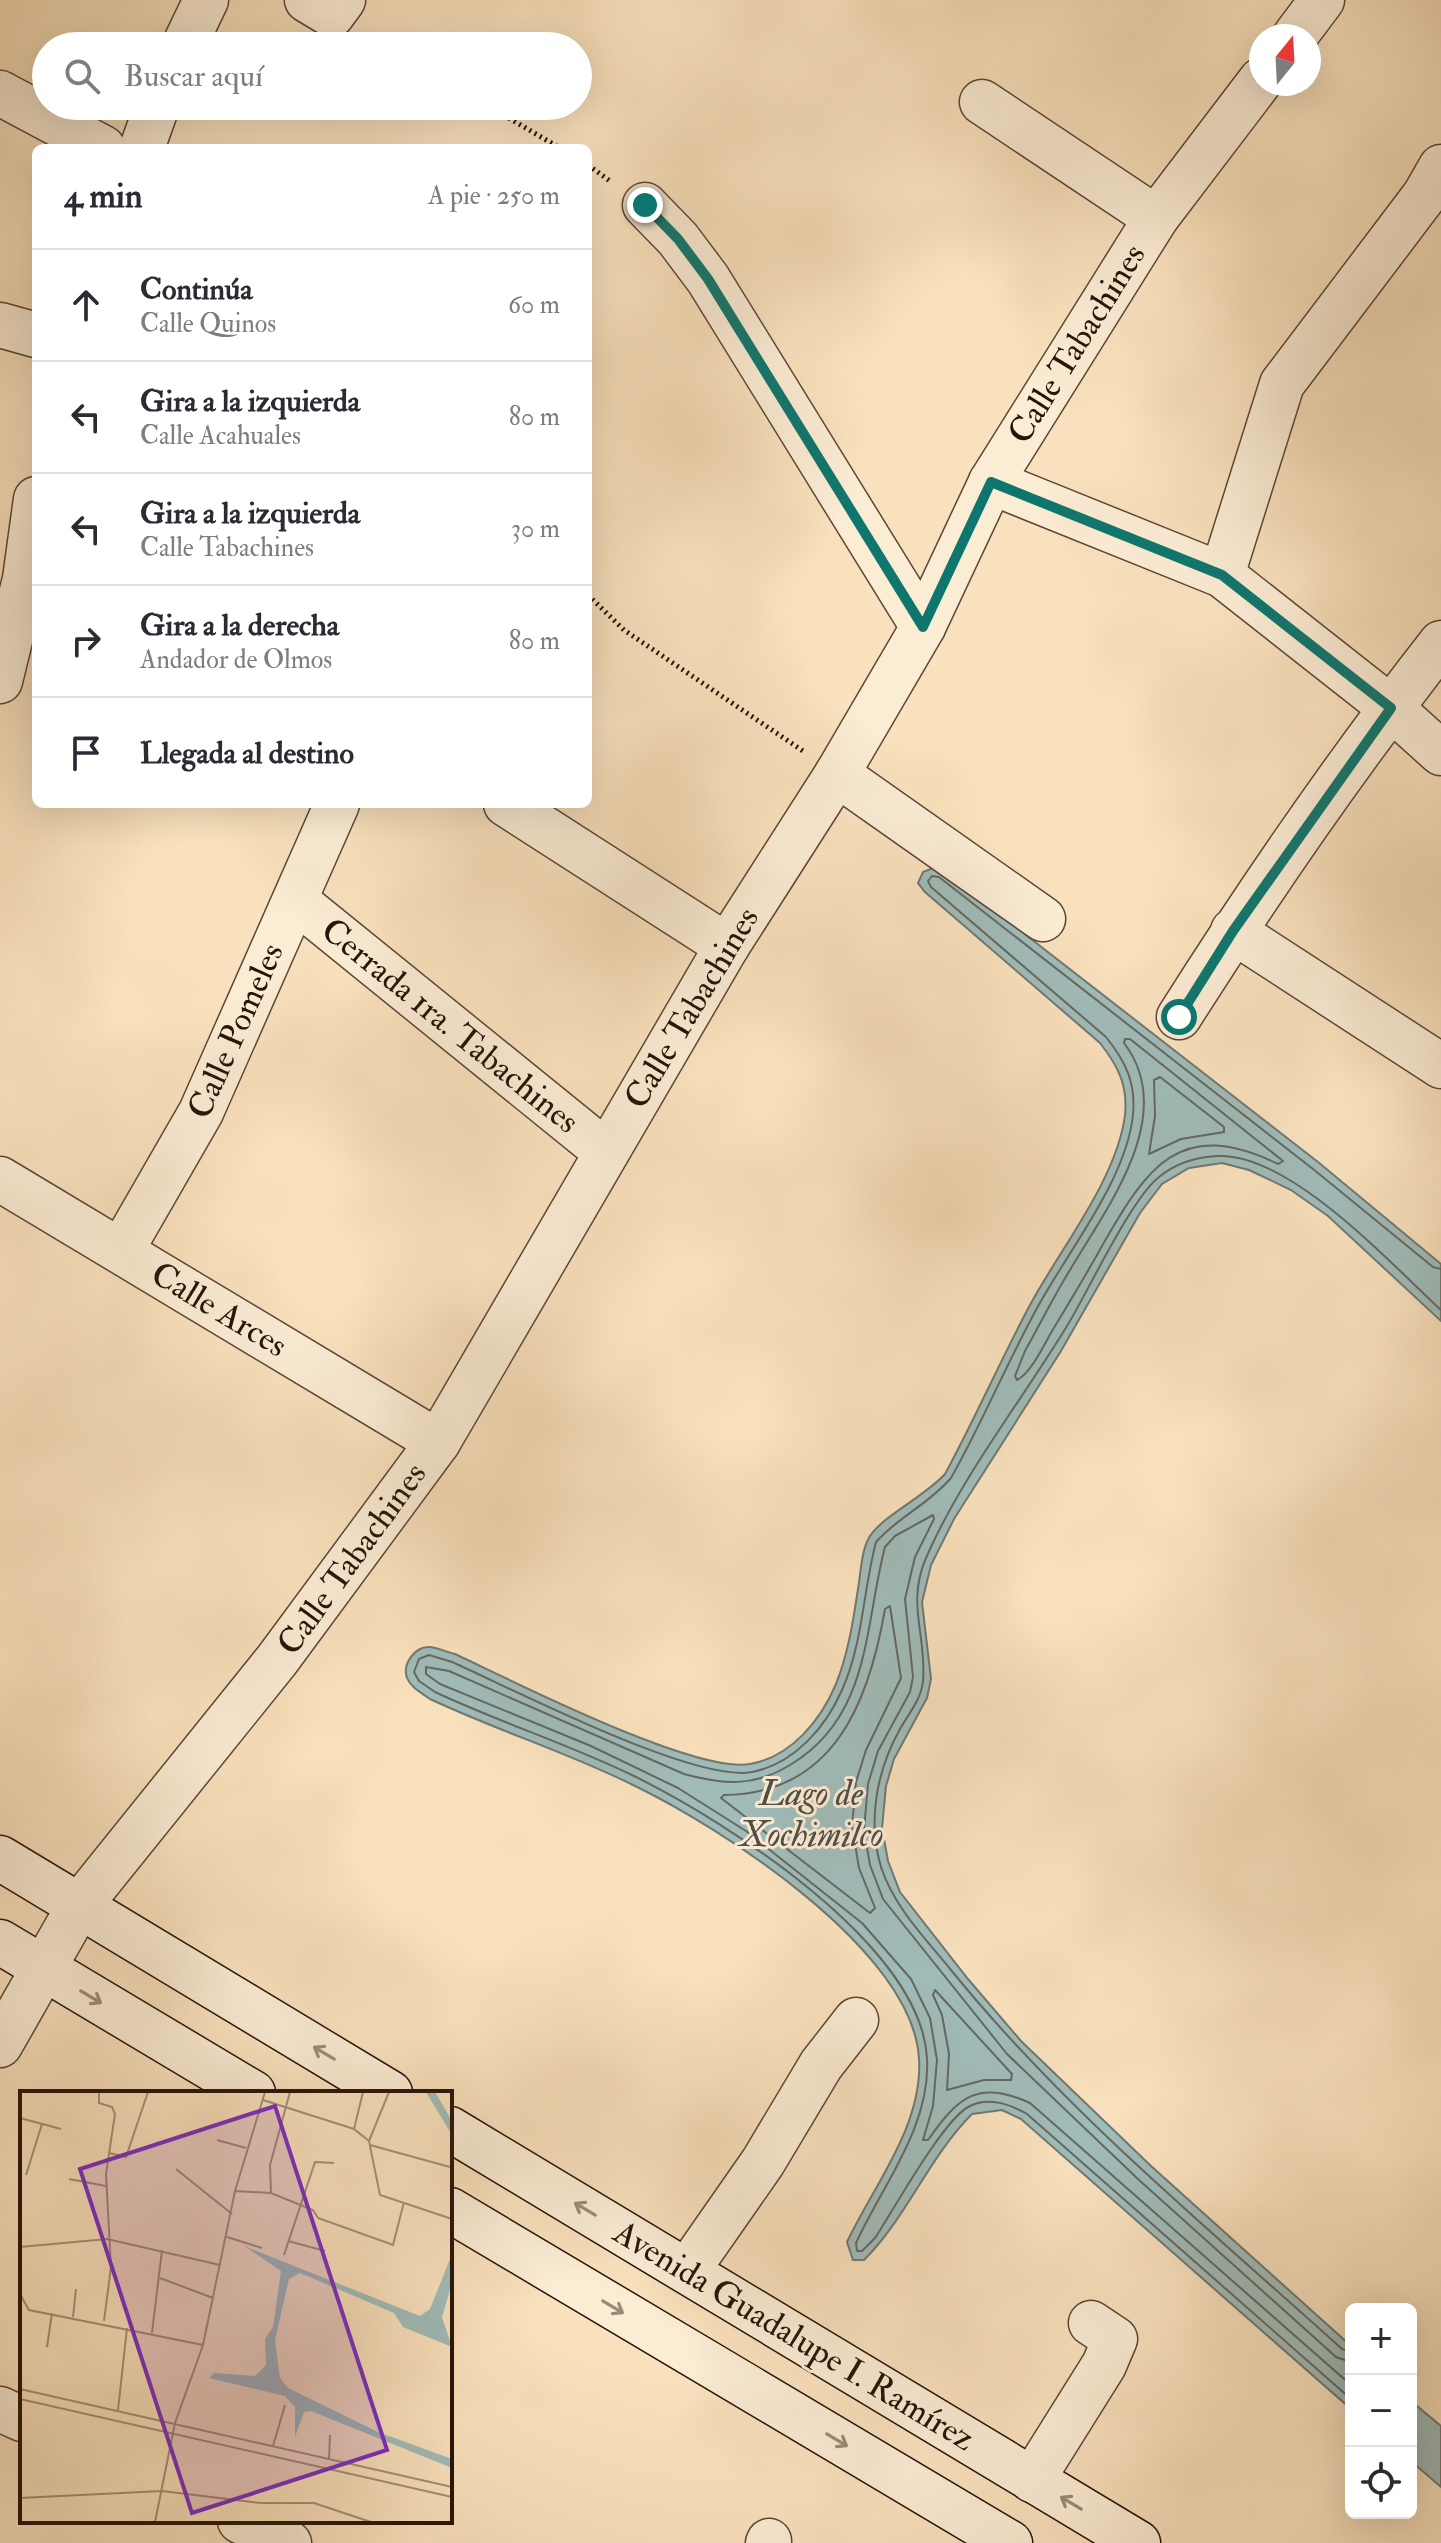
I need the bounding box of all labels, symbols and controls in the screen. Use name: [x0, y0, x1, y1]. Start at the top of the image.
north arrow: [1249, 24, 1321, 96]
search box: [32, 32, 592, 120]
icon: search: [60, 54, 104, 98]
text: Buscar aquí: [124, 58, 263, 95]
text: 4 min: [64, 175, 142, 218]
text: A pie · 250 m: [428, 180, 560, 212]
route end: [627, 187, 663, 223]
street label: Calle Tabachines: [998, 236, 1156, 452]
text: Continúa: [140, 271, 253, 308]
icon: ahead: [64, 283, 108, 327]
text: 60 m: [508, 289, 560, 321]
text: Calle Quinos: [140, 308, 276, 340]
text: Gira a la izquierda: [140, 383, 360, 420]
icon: left: [64, 395, 108, 439]
text: 80 m: [509, 401, 560, 433]
text: Calle Acahuales: [140, 420, 301, 452]
text: Gira a la izquierda: [140, 495, 360, 532]
icon: left: [64, 507, 108, 551]
text: 30 m: [511, 513, 560, 545]
text: Calle Tabachines: [140, 532, 314, 564]
text: Gira a la derecha: [140, 607, 339, 644]
icon: right: [64, 619, 108, 663]
text: 80 m: [509, 625, 560, 657]
text: Andador de Olmos: [140, 644, 332, 676]
icon: arrive: [64, 731, 108, 775]
text: Llegada al destino: [140, 735, 354, 772]
street label: Calle Tabachines: [615, 899, 769, 1117]
street label: Cerrada 1ra. Tabachines: [312, 909, 588, 1143]
street label: Calle Pomeles: [178, 937, 294, 1125]
route start: [1161, 999, 1197, 1035]
street label: Calle Arces: [143, 1253, 295, 1367]
street label: Calle Tabachines: [268, 1454, 436, 1664]
water label: Lago de Xochimilco: [736, 1771, 884, 1857]
one-way arrow: [79, 1989, 102, 2005]
one-way arrow: [313, 2045, 336, 2061]
inset map: [20, 2091, 452, 2523]
one-way arrow: [574, 2201, 597, 2217]
street label: Avenida Guadalupe I. Ramírez: [605, 2211, 982, 2461]
one-way arrow: [601, 2299, 624, 2315]
map controls: [1345, 2303, 1417, 2519]
button: +: [1345, 2303, 1417, 2375]
button: −: [1345, 2375, 1417, 2447]
one-way arrow: [825, 2432, 848, 2448]
button: locate: [1345, 2447, 1417, 2519]
one-way arrow: [1060, 2495, 1083, 2511]

